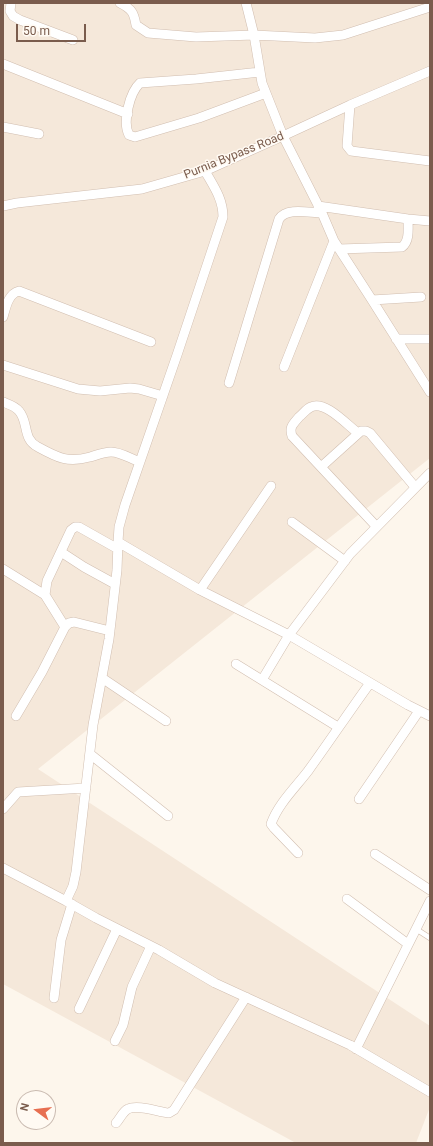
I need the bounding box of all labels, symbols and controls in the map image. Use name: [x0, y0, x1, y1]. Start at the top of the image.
scale bar: [18, 16, 88, 42]
text: 50 m: [23, 24, 50, 38]
street label: Purnia Bypass Road: [182, 129, 286, 183]
north arrow: [16, 1090, 56, 1130]
text: N: [18, 1102, 32, 1112]

